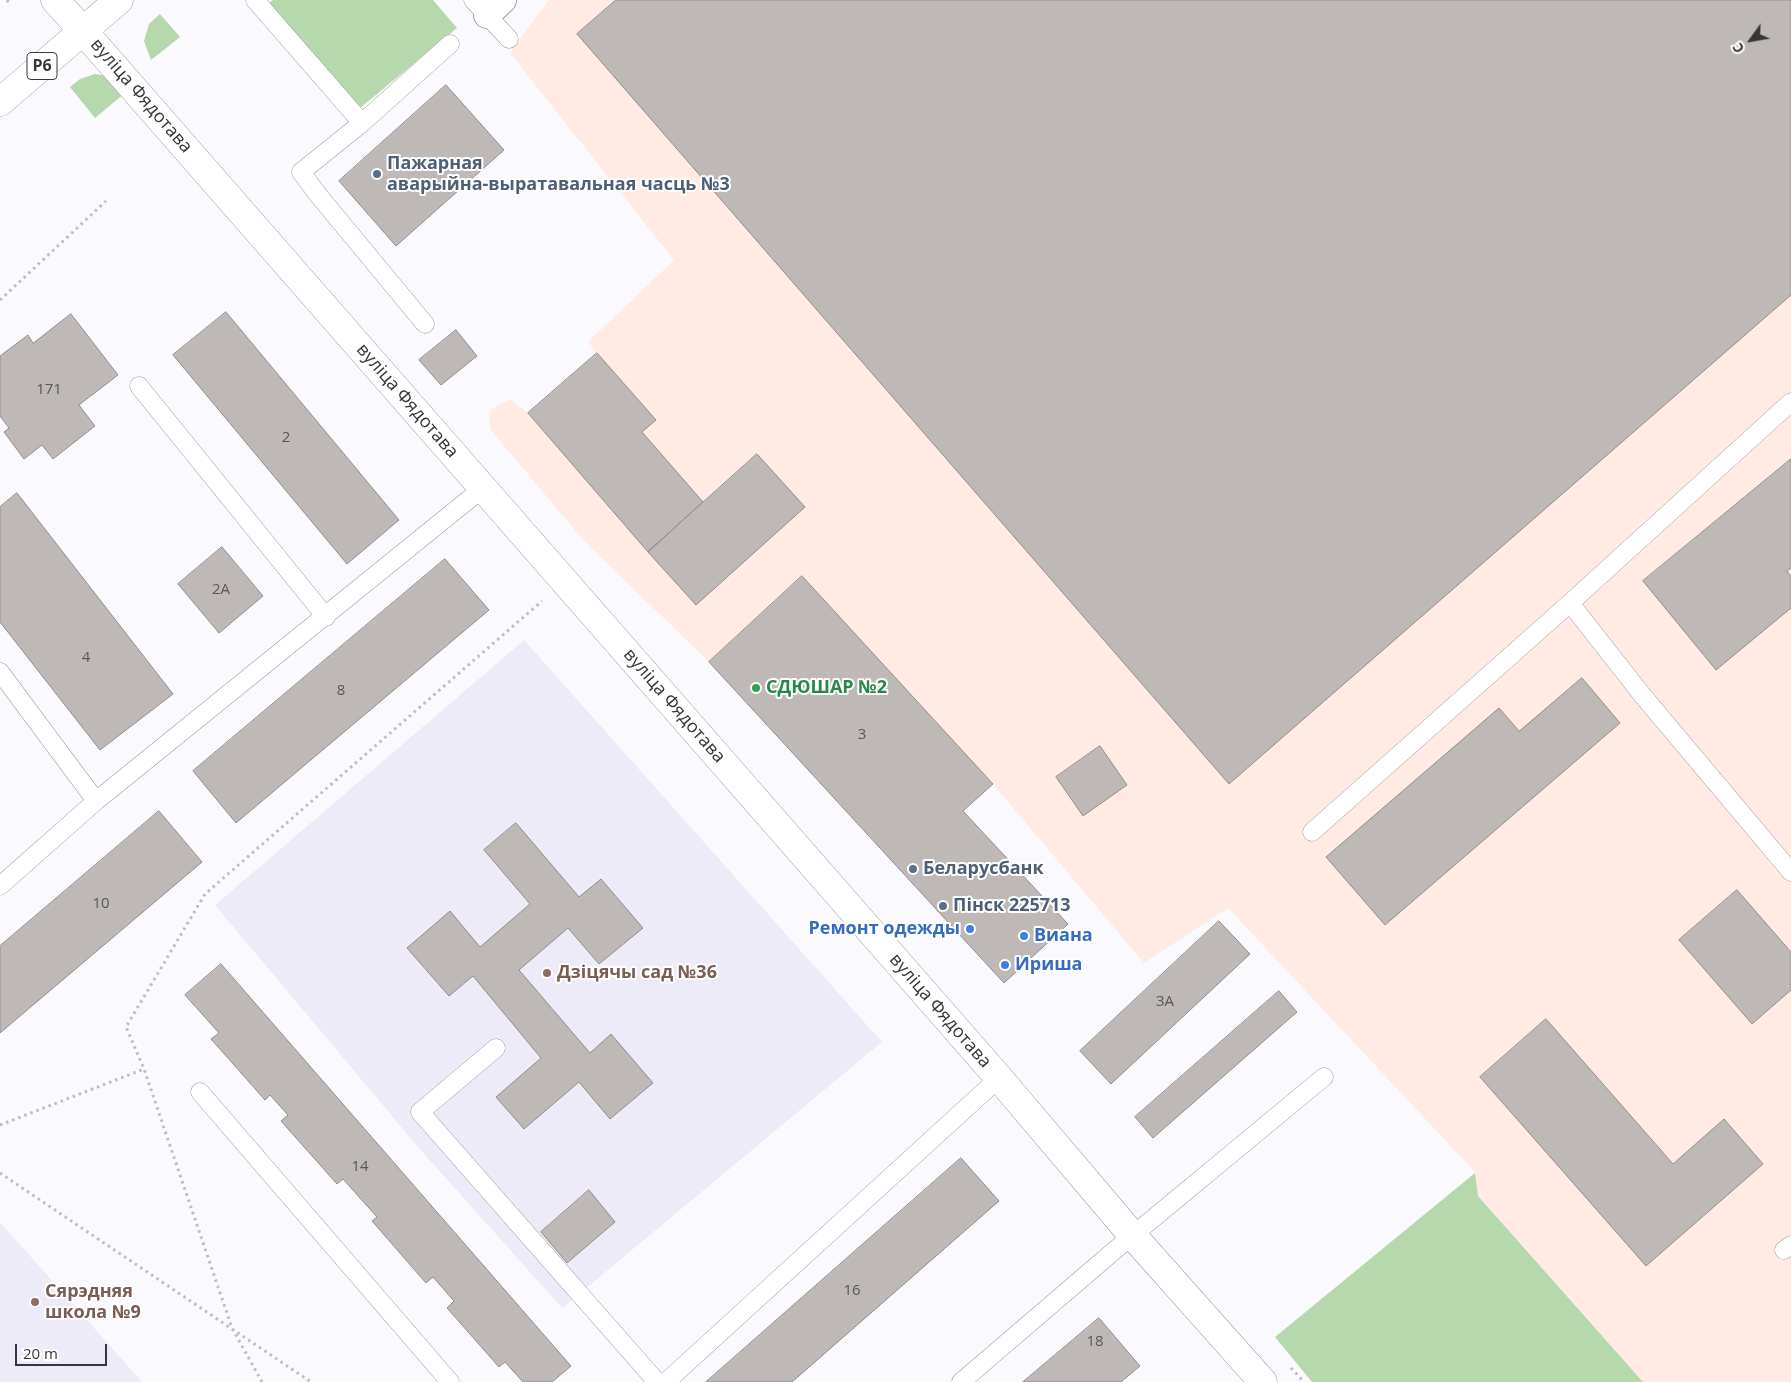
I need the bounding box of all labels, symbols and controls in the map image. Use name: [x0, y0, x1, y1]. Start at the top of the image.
north arrow: [1726, 15, 1776, 65]
street label: вуліца Фядотава: [85, 34, 197, 158]
text: С: [1727, 39, 1748, 57]
road number: Р6: [27, 52, 57, 80]
place label: Пажарная аварыйна-выратавальная часць №3: [387, 153, 730, 195]
marker: Пажарная аварыйна-выратавальная часць №3: [371, 168, 383, 180]
street label: вуліца Фядотава: [351, 339, 463, 463]
house number: 171: [36, 381, 62, 399]
house number: 2: [282, 429, 290, 447]
house number: 2А: [212, 581, 230, 599]
street label: вуліца Фядотава: [618, 644, 730, 768]
house number: 4: [82, 649, 90, 667]
place label: СДЮШАР №2: [766, 677, 887, 699]
house number: 8: [337, 682, 345, 700]
marker: СДЮШАР №2: [750, 682, 762, 694]
house number: 3: [858, 726, 866, 744]
place label: Беларусбанк: [923, 858, 1044, 880]
marker: Беларусбанк: [907, 863, 919, 875]
house number: 10: [92, 895, 110, 913]
place label: Пінск 225713: [953, 895, 1071, 917]
marker: Пінск 225713: [937, 900, 949, 912]
place label: Ремонт одежды: [808, 918, 960, 940]
marker: Ремонт одежды: [964, 923, 976, 935]
place label: Виана: [1034, 925, 1093, 947]
marker: Виана: [1018, 930, 1030, 942]
street label: вуліца Фядотава: [884, 949, 996, 1073]
place label: Ириша: [1015, 954, 1082, 976]
marker: Ириша: [999, 959, 1011, 971]
place label: Дзіцячы сад №36: [557, 962, 717, 984]
marker: Дзіцячы сад №36: [541, 967, 553, 979]
house number: 3А: [1156, 993, 1174, 1011]
house number: 14: [351, 1158, 369, 1176]
place label: Сярэдняя школа №9: [45, 1281, 141, 1324]
house number: 16: [843, 1282, 861, 1300]
marker: Сярэдняя школа №9: [29, 1296, 41, 1308]
house number: 18: [1086, 1333, 1104, 1351]
scale bar: [18, 1334, 110, 1366]
text: 20 m: [23, 1343, 58, 1363]

